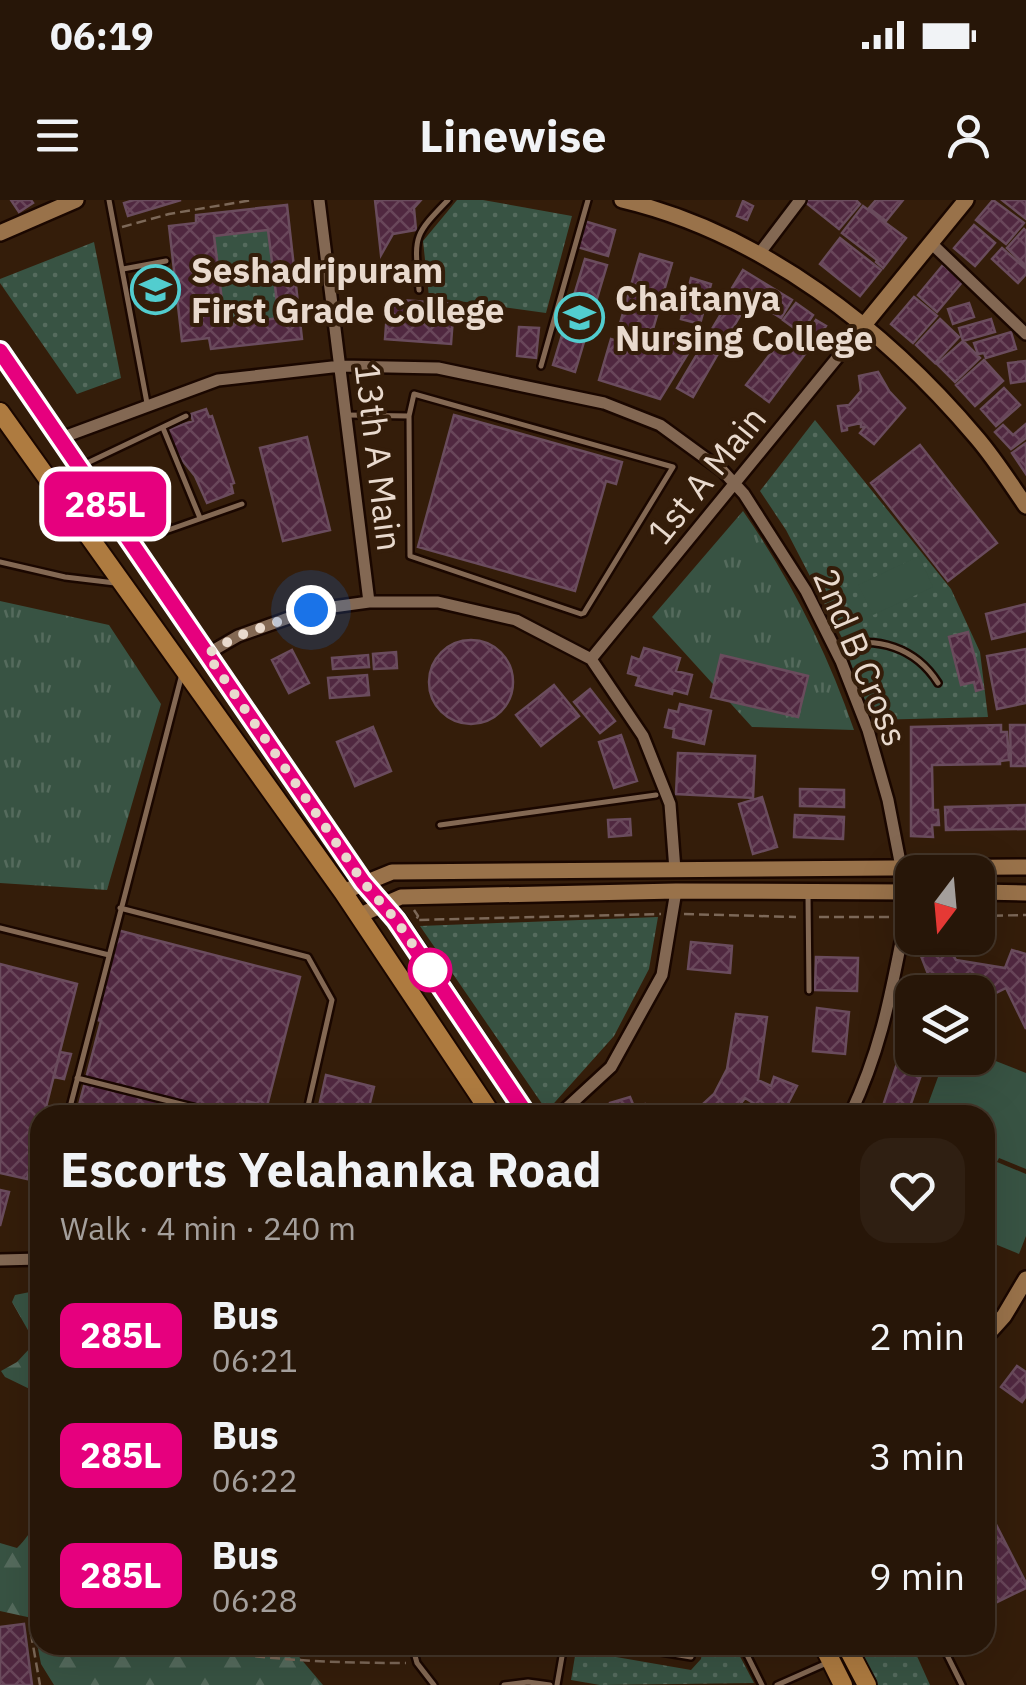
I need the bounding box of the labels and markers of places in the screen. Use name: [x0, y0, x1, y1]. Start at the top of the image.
place label: Seshadripuram First Grade College: [191, 247, 505, 333]
school or university icon: Seshadripuram First Grade College: [130, 264, 182, 316]
place label: Chaitanya Nursing College: [615, 275, 873, 361]
school or university icon: Chaitanya Nursing College: [554, 292, 606, 344]
unlabelled marker: [409, 949, 451, 991]

